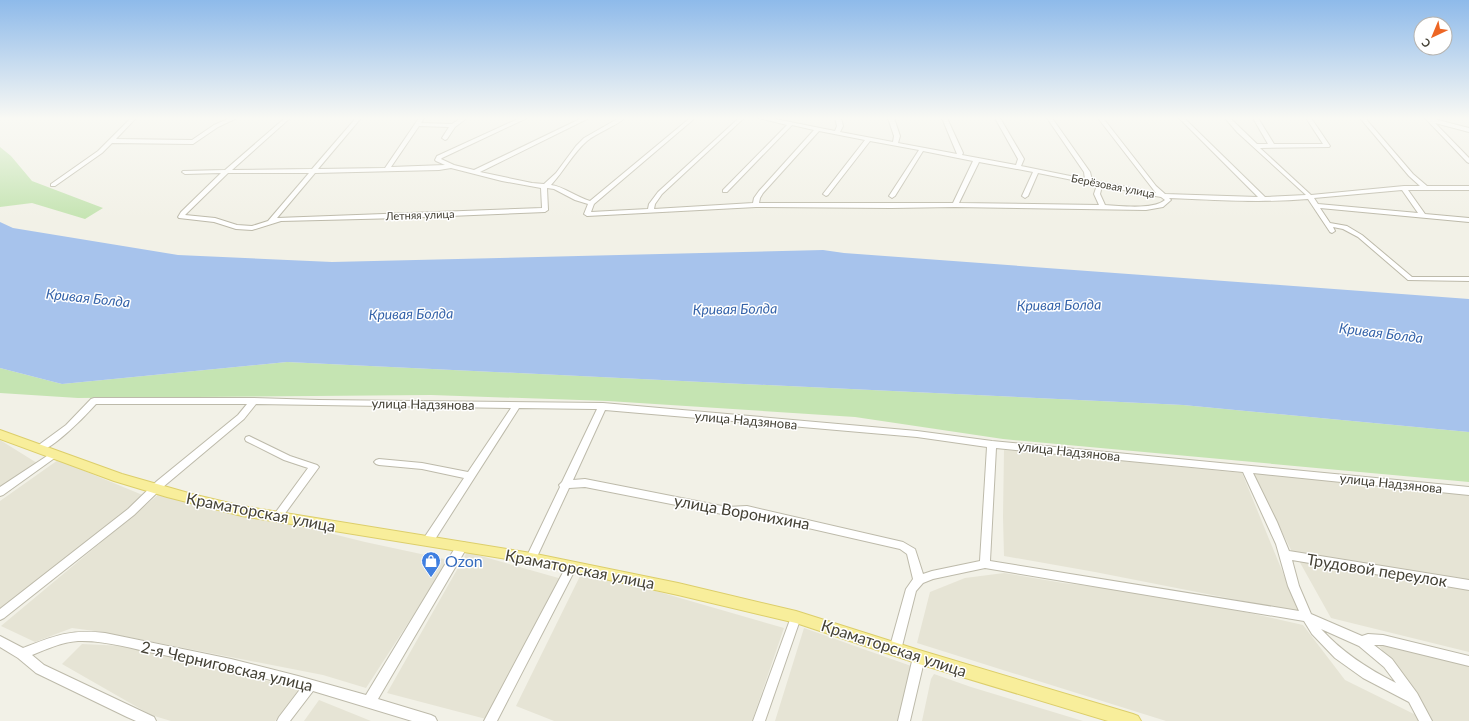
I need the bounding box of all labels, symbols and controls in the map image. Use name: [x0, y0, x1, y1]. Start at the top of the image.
north arrow: [1413, 16, 1453, 56]
text: С: [1418, 36, 1433, 51]
street label: Берёзовая улица: [1070, 171, 1156, 200]
street label: Летняя улица: [384, 207, 455, 222]
water label: Кривая Болда: [45, 285, 131, 310]
water label: Кривая Болда: [1017, 295, 1101, 314]
water label: Кривая Болда: [693, 299, 777, 318]
water label: Кривая Болда: [369, 304, 453, 323]
water label: Кривая Болда: [1338, 319, 1424, 346]
street label: улица Надзянова: [371, 395, 475, 413]
street label: улица Надзянова: [694, 408, 798, 432]
street label: улица Надзянова: [1017, 438, 1121, 464]
street label: улица Надзянова: [1339, 470, 1443, 496]
street label: Краматорская улица: [185, 488, 337, 535]
street label: улица Воронихина: [673, 490, 811, 533]
street label: Краматорская улица: [504, 545, 656, 592]
street label: Трудовой переулок: [1305, 549, 1449, 590]
shop icon: Ozon: [420, 550, 442, 578]
place label: Ozon: [445, 551, 483, 570]
street label: Краматорская улица: [819, 615, 969, 680]
street label: 2-я Черниговская улица: [139, 636, 315, 695]

